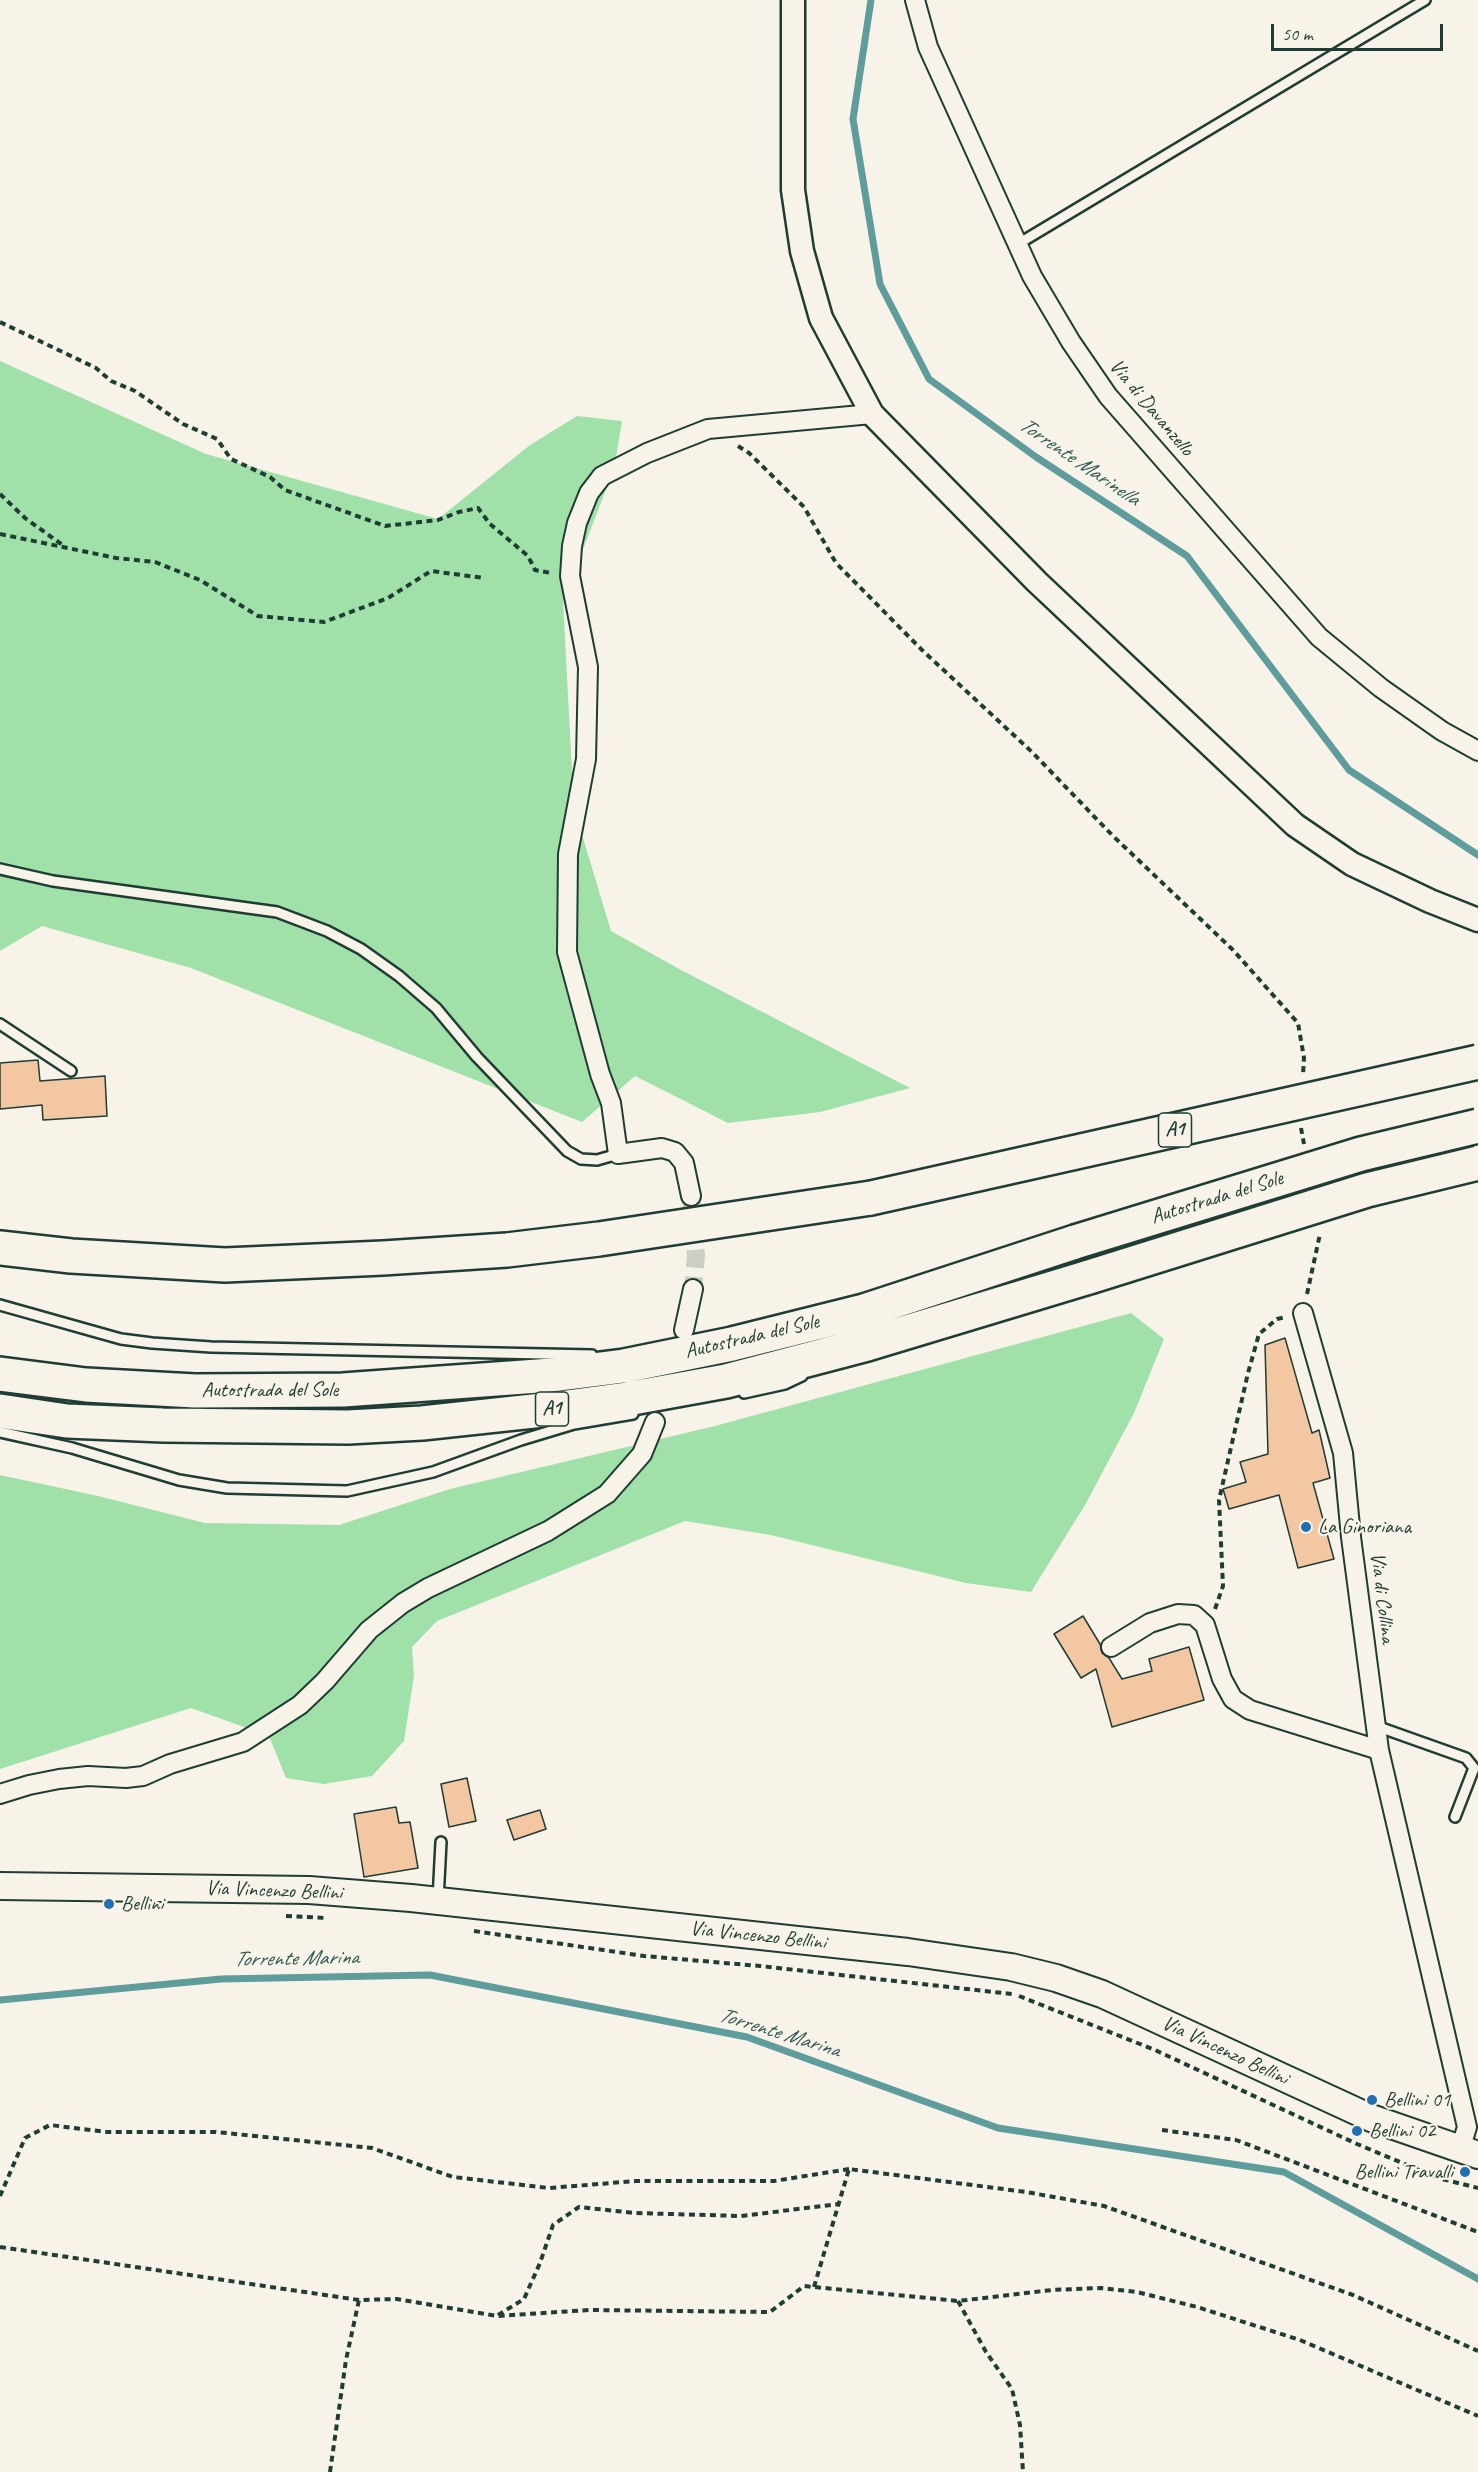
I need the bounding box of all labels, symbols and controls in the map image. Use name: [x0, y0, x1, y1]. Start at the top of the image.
scale bar: [1274, 12, 1446, 50]
text: 50 m: [1282, 23, 1313, 45]
street label: Via di Davanzello: [1103, 354, 1199, 462]
water label: Torrente Marinella: [1014, 412, 1144, 512]
road number: A1: [1158, 1113, 1192, 1147]
street label: Autostrada del Sole: [1148, 1166, 1286, 1230]
street label: Autostrada del Sole: [683, 1309, 821, 1365]
street label: Autostrada del Sole: [202, 1377, 338, 1403]
road number: A1: [536, 1392, 568, 1426]
place label: La Ginoriana: [1318, 1514, 1411, 1540]
marker: La Ginoriana: [1299, 1520, 1313, 1534]
street label: Via di Collina: [1364, 1551, 1400, 1645]
street label: Via Vincenzo Bellini: [205, 1876, 343, 1906]
place label: Bellini: [121, 1891, 163, 1917]
marker: Bellini: [102, 1897, 116, 1911]
street label: Via Vincenzo Bellini: [689, 1916, 827, 1956]
water label: Torrente Marina: [233, 1945, 359, 1973]
water label: Torrente Marina: [715, 2002, 843, 2064]
street label: Via Vincenzo Bellini: [1158, 2011, 1292, 2091]
place label: Bellini 01: [1384, 2087, 1450, 2113]
marker: Bellini 01: [1365, 2093, 1379, 2107]
place label: Bellini 02: [1369, 2118, 1435, 2144]
marker: Bellini 02: [1350, 2124, 1364, 2138]
place label: Bellini Travalli: [1355, 2159, 1453, 2185]
marker: Bellini Travalli: [1458, 2165, 1472, 2179]

